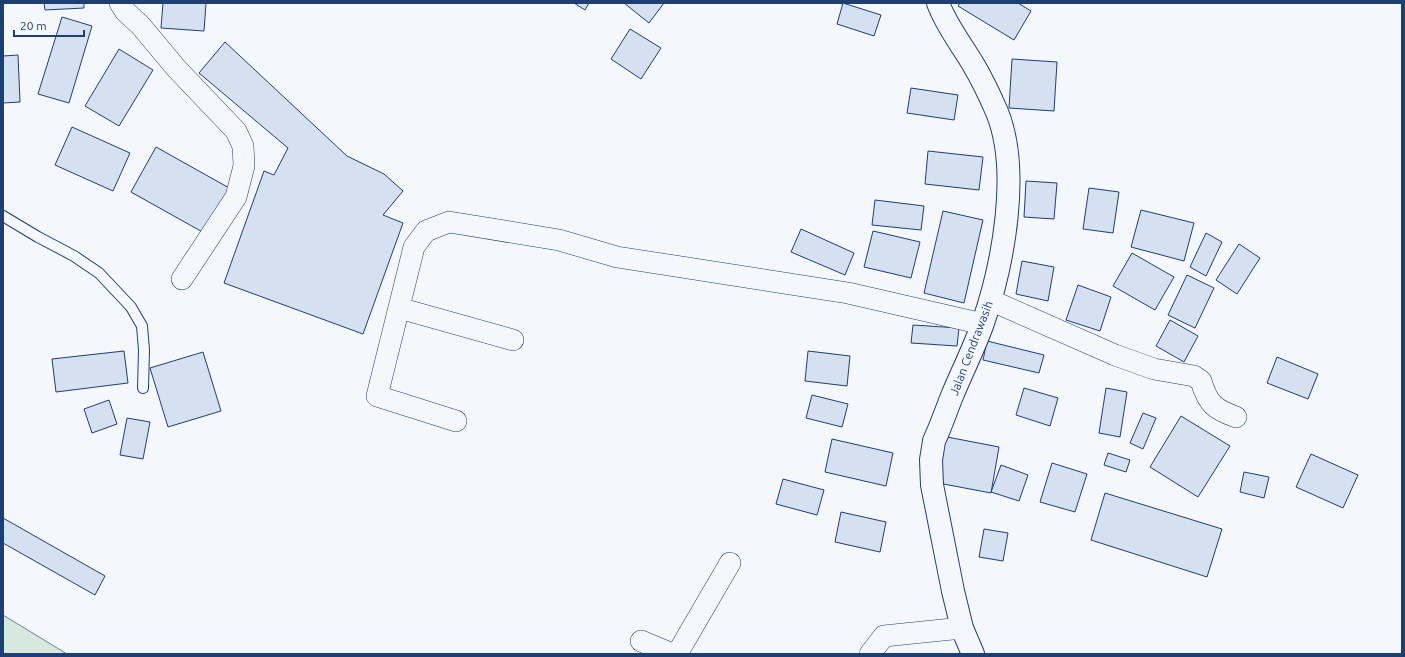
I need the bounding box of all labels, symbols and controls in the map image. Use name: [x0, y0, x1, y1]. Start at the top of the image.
scale bar: [14, 12, 84, 38]
text: 20 m: [20, 19, 47, 32]
street label: Jalan Cendrawasih: [947, 299, 995, 397]

